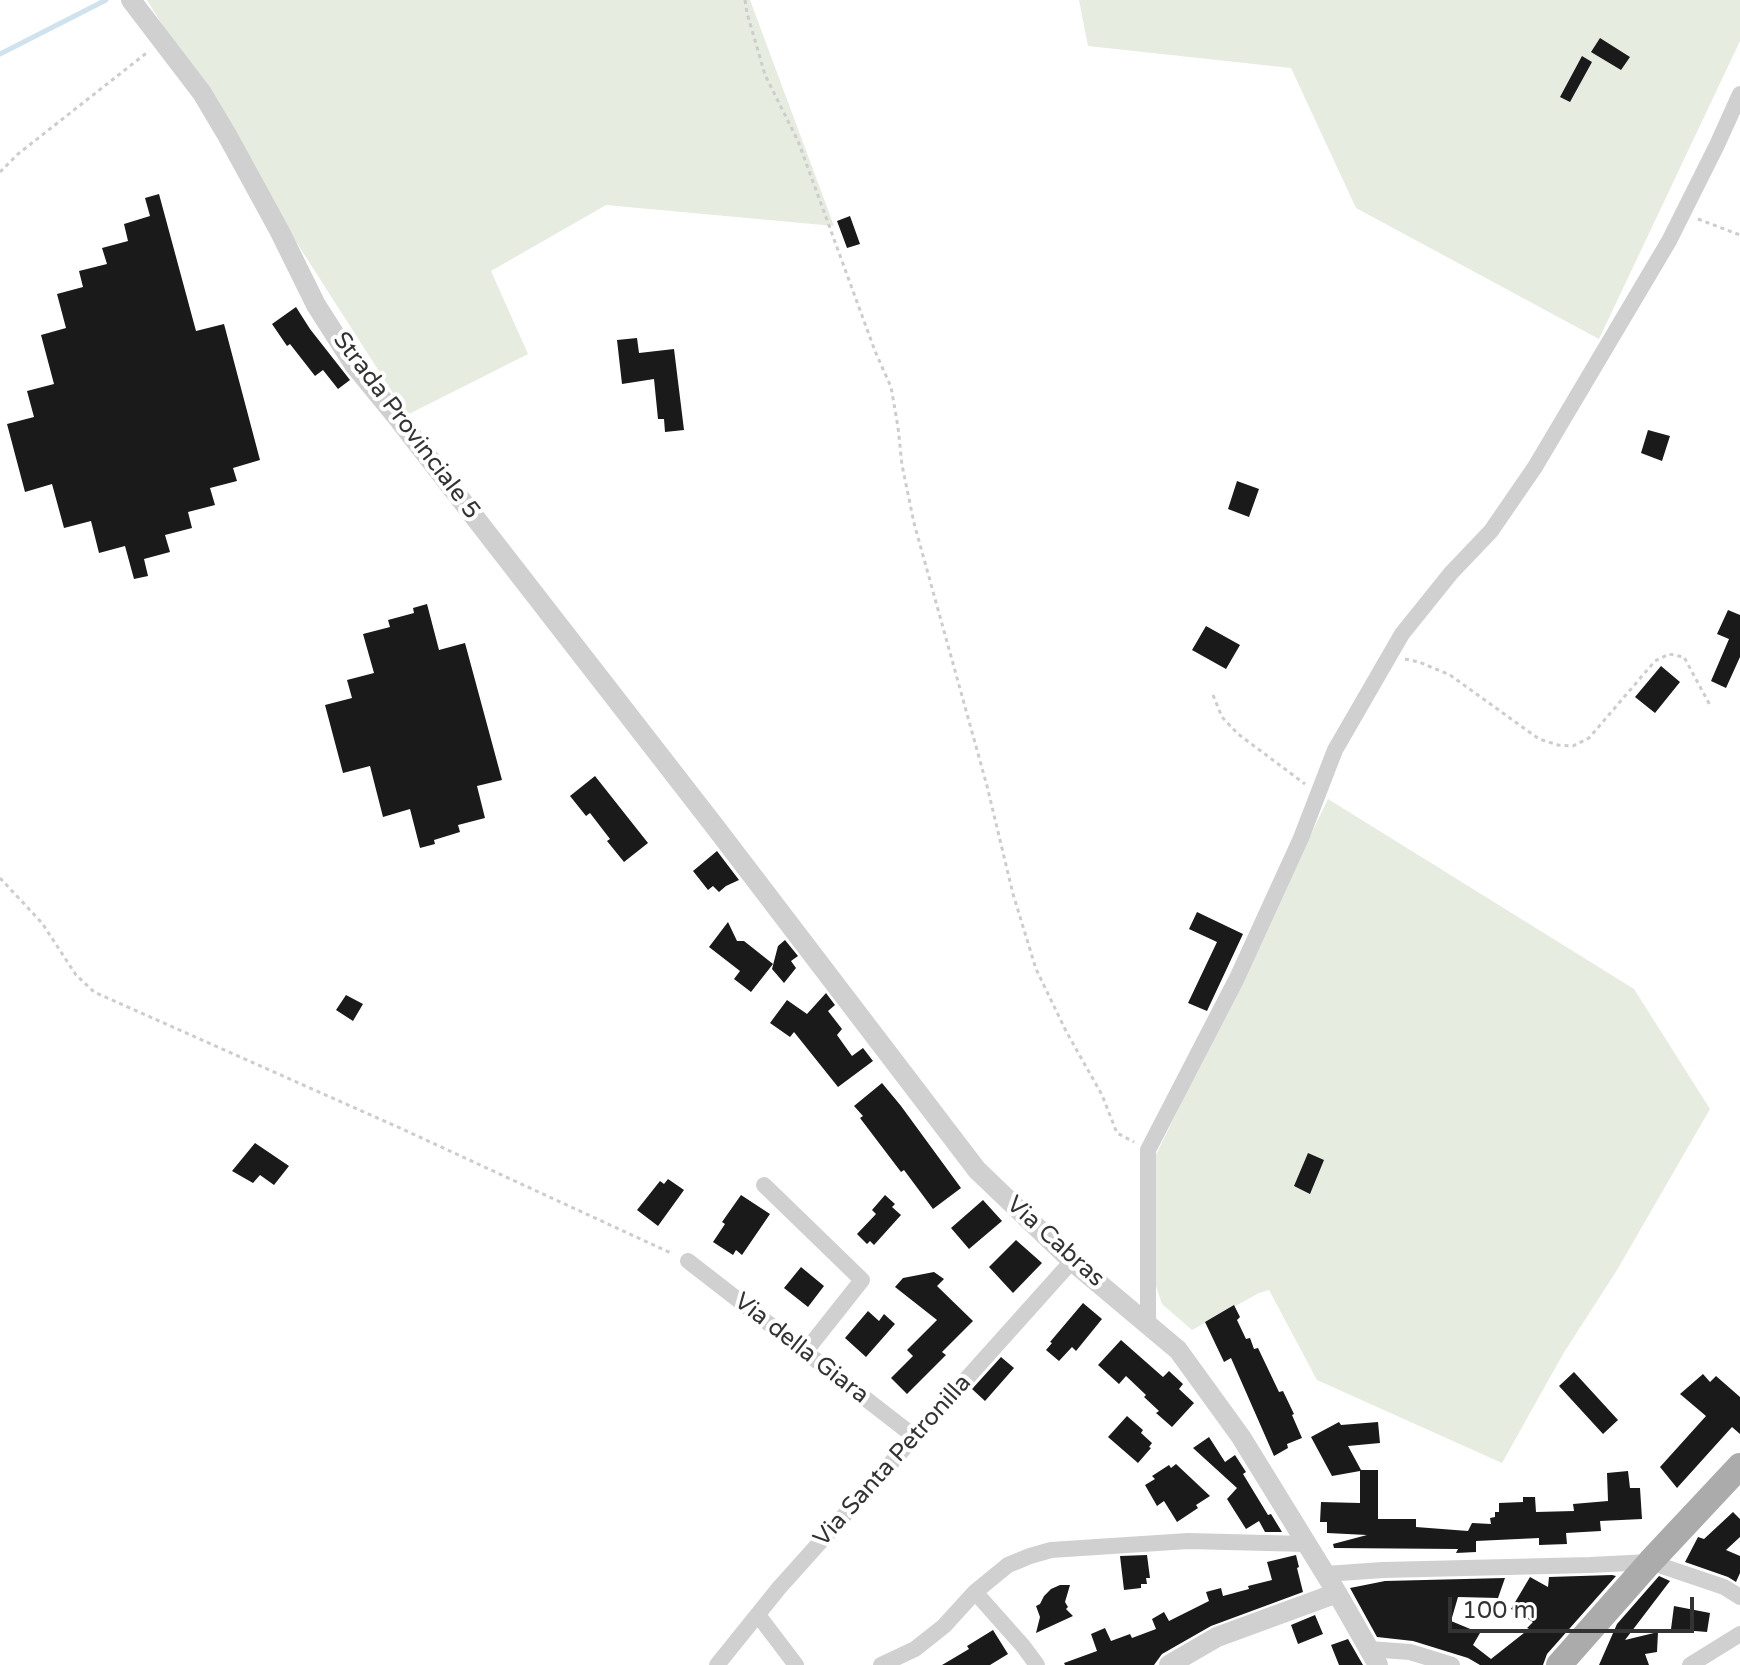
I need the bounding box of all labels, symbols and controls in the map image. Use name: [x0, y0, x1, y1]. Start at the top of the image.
street label: Strada Provinciale 5: [326, 327, 486, 525]
street label: Via Cabras: [1000, 1191, 1110, 1293]
street label: Via della Giara: [728, 1288, 874, 1410]
street label: Via Santa Petronilla: [808, 1369, 978, 1553]
scale bar: [1452, 1581, 1698, 1631]
text: 100 m: [1462, 1596, 1536, 1625]

